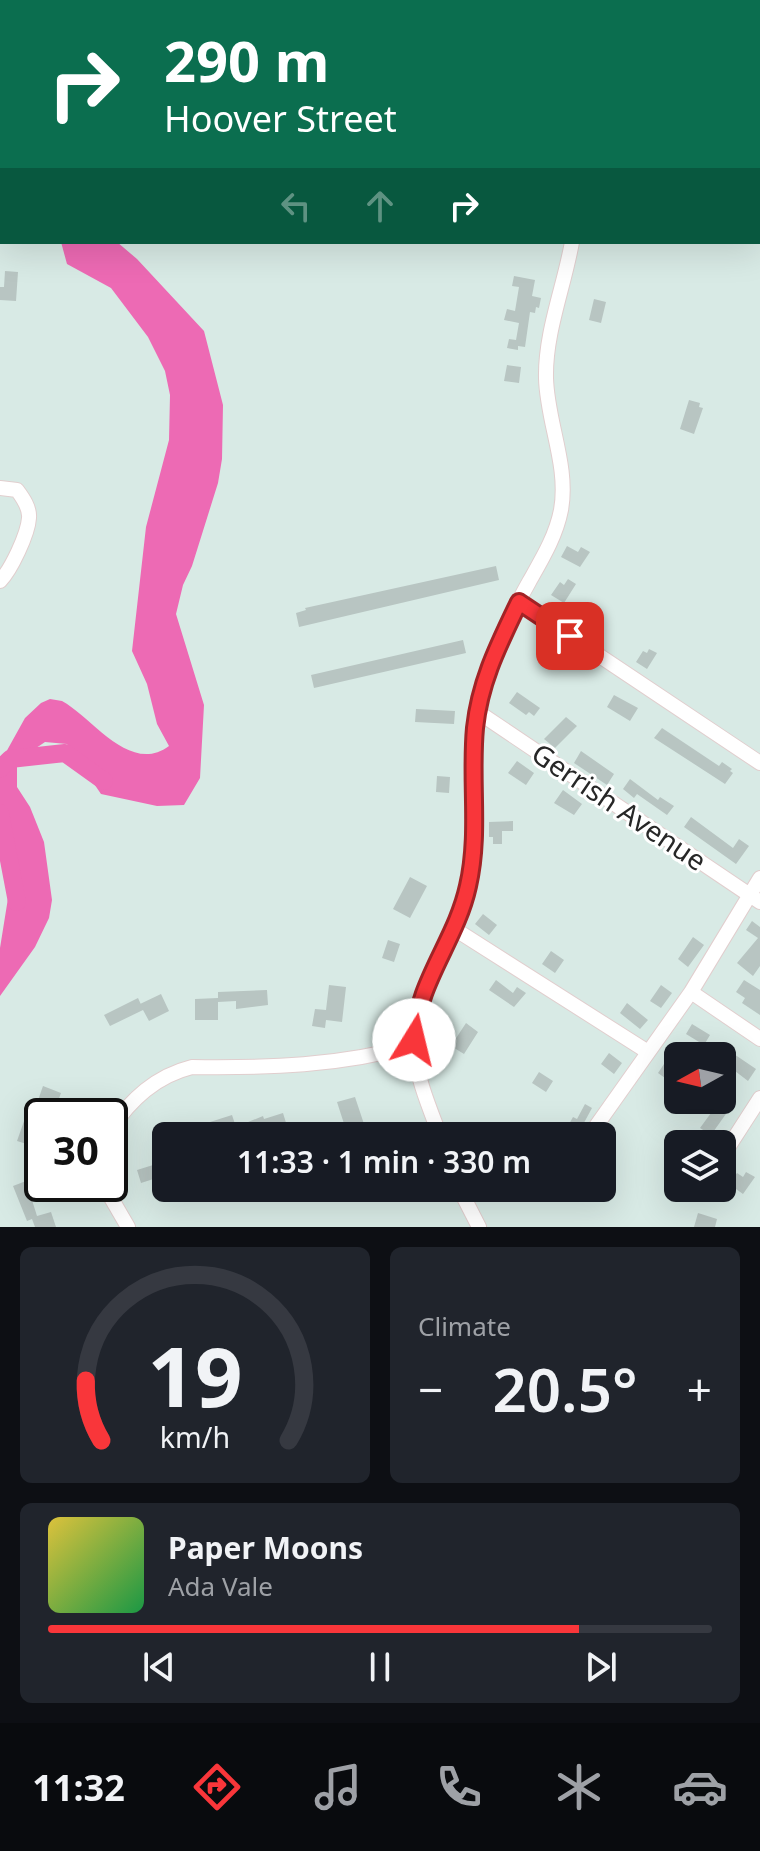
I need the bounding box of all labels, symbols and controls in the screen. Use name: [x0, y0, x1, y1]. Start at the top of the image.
text: 290 m: [164, 22, 329, 98]
icon: right: [32, 32, 136, 136]
text: Hoover Street: [164, 94, 397, 143]
icon: left: [274, 184, 318, 228]
icon: ahead: [358, 184, 402, 228]
icon: right: [442, 184, 486, 228]
pin: [536, 602, 604, 670]
icon: arrive: [548, 614, 592, 658]
street label: Gerrish Avenue: [525, 734, 714, 879]
position arrow: [372, 998, 456, 1082]
north arrow: [664, 1042, 736, 1114]
map controls: [664, 1042, 736, 1202]
speed limit sign: 30: [24, 1098, 128, 1202]
button: layers: [664, 1130, 736, 1202]
text: 11:33 · 1 min · 330 m: [237, 1141, 531, 1182]
text: Climate: [418, 1308, 511, 1344]
text: 19: [147, 1318, 243, 1431]
text: 20.5°: [492, 1348, 638, 1430]
text: −: [418, 1359, 443, 1419]
text: +: [687, 1359, 712, 1419]
text: km/h: [160, 1417, 230, 1456]
text: Paper Moons: [168, 1527, 363, 1568]
text: Ada Vale: [168, 1568, 273, 1604]
icon: previous: [137, 1645, 181, 1689]
icon: pause: [358, 1645, 402, 1689]
icon: next: [579, 1645, 623, 1689]
icon: directions: [189, 1759, 245, 1815]
icon: music: [310, 1759, 366, 1815]
icon: phone: [431, 1759, 487, 1815]
icon: climate: [551, 1759, 607, 1815]
icon: car: [672, 1759, 728, 1815]
text: 11:32: [32, 1763, 125, 1812]

